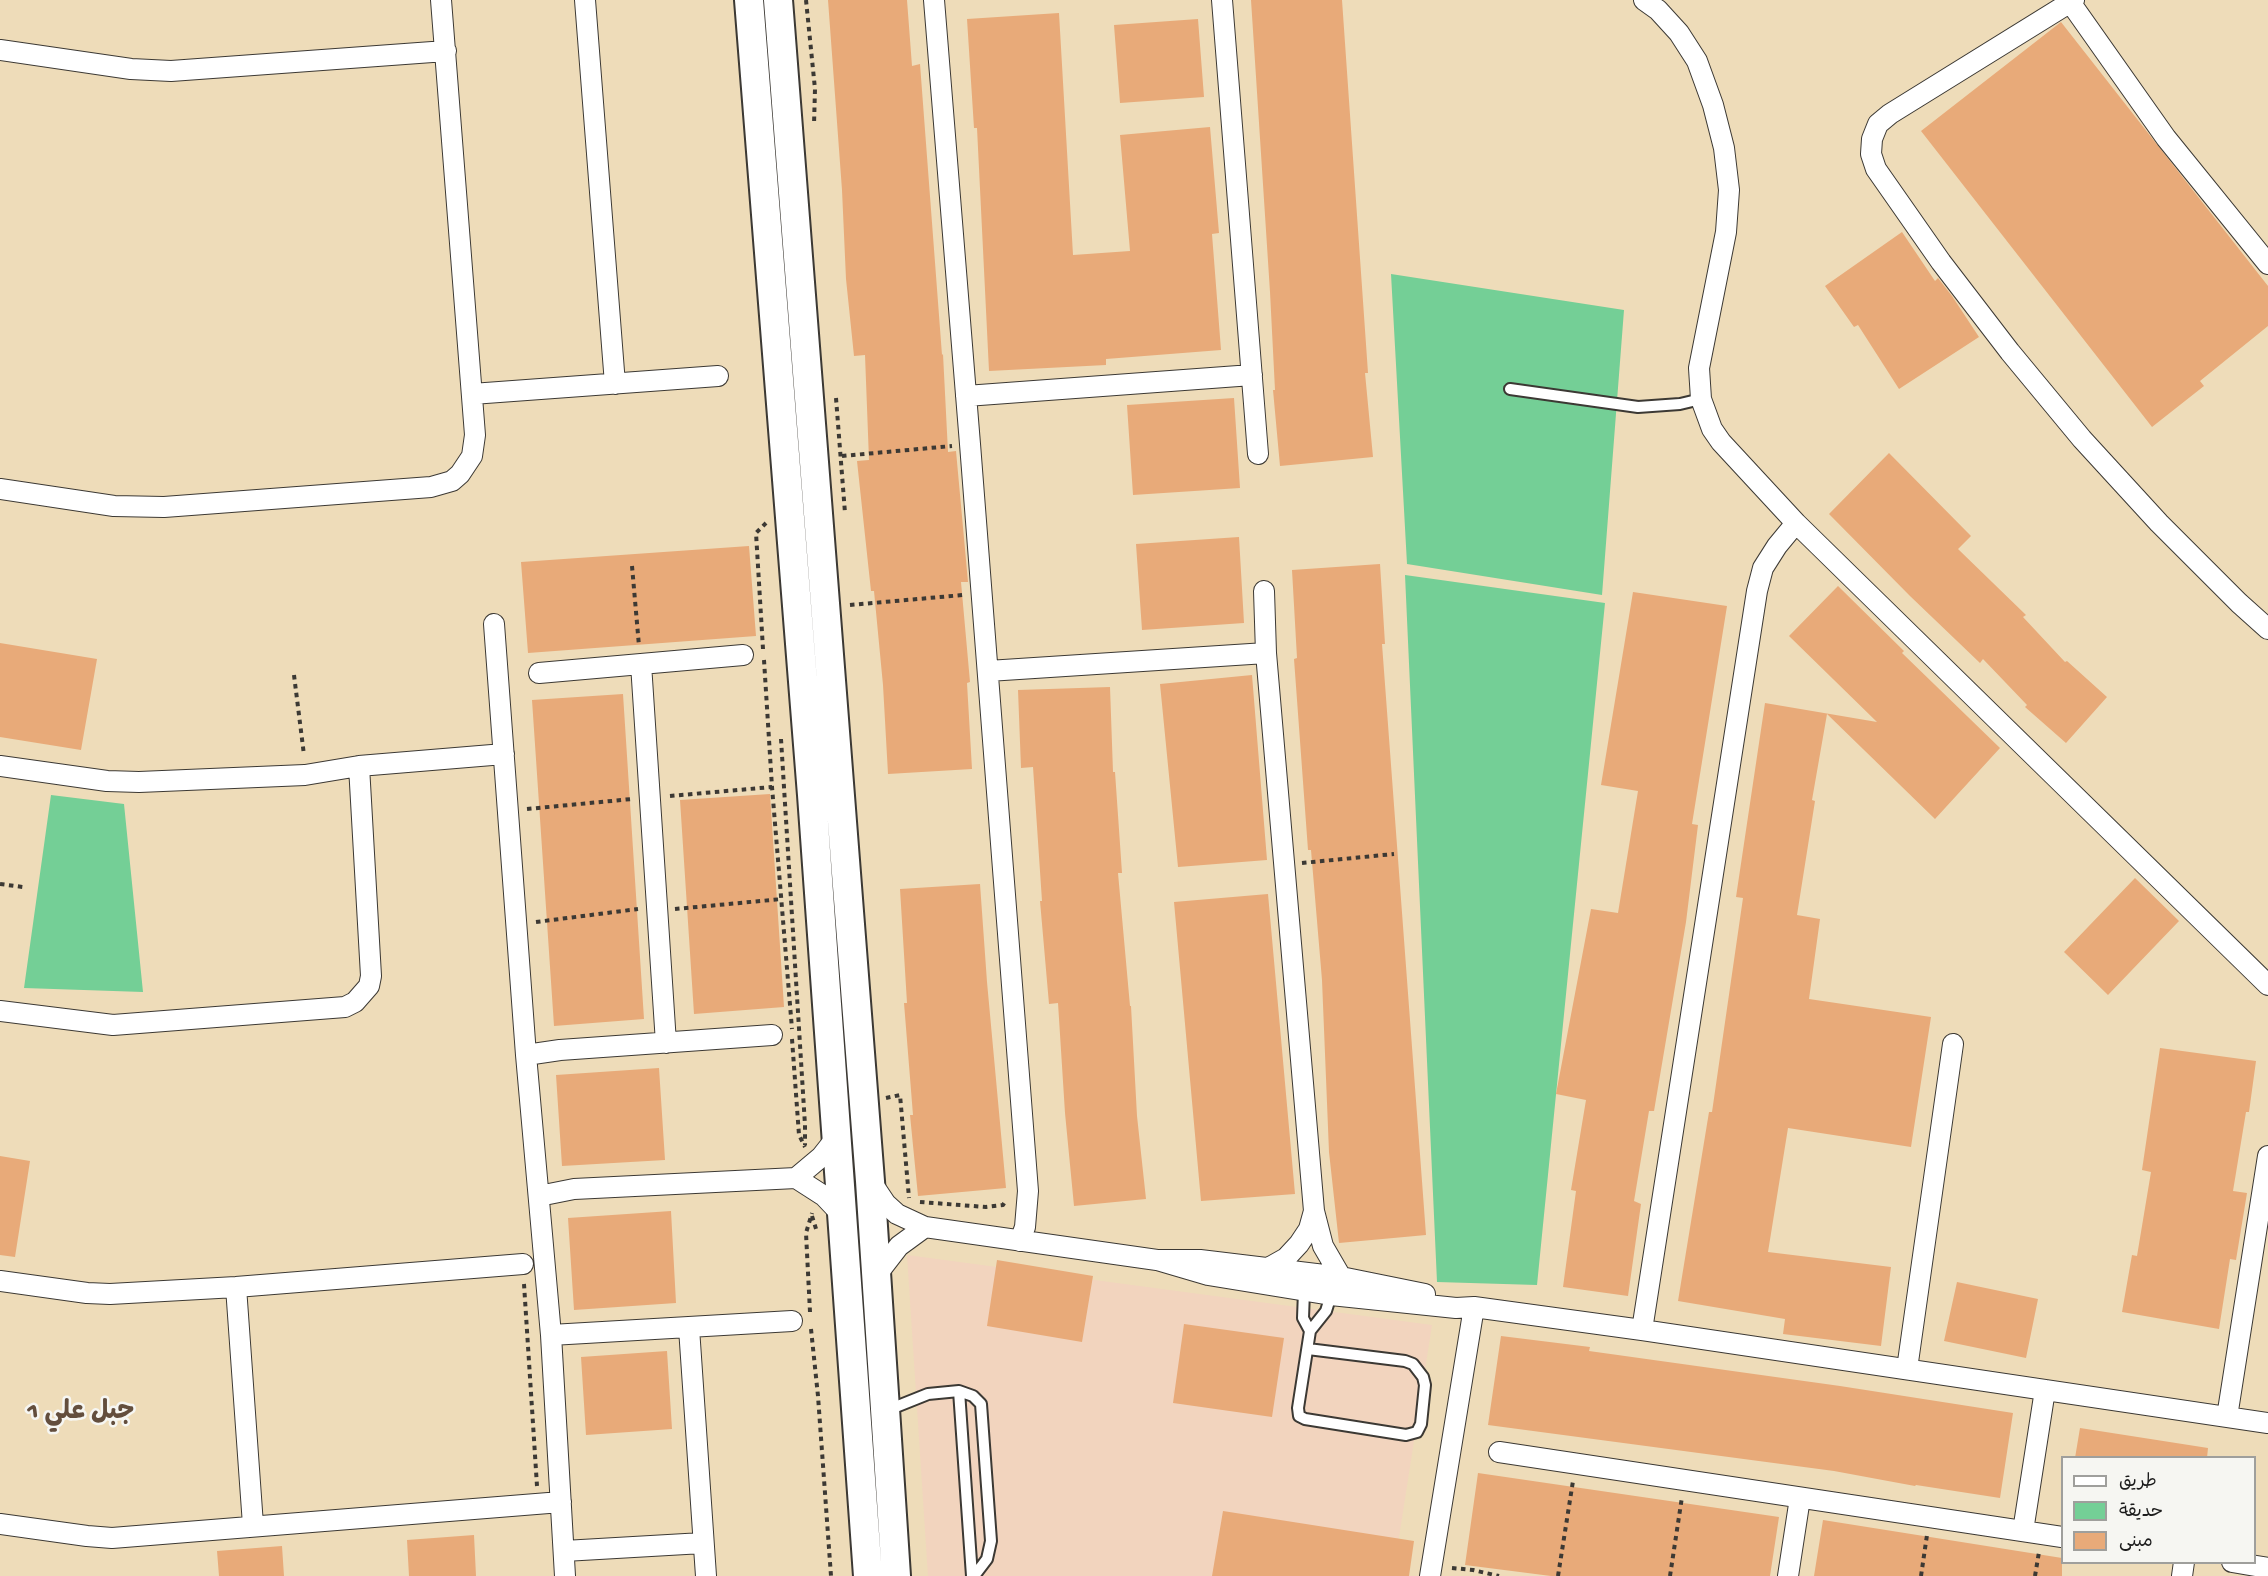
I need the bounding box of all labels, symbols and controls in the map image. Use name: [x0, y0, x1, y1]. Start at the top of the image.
district label: جبل علي 1: [28, 1398, 134, 1430]
legend: [2061, 1456, 2256, 1564]
text: طريق: [2119, 1472, 2157, 1493]
text: حديقة: [2119, 1502, 2163, 1523]
text: مبنى: [2119, 1532, 2153, 1553]

